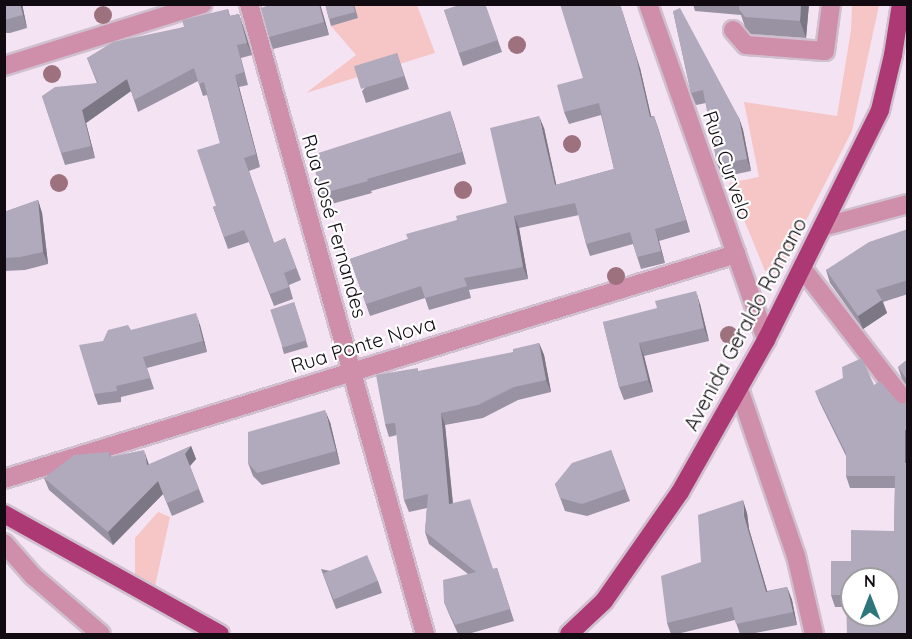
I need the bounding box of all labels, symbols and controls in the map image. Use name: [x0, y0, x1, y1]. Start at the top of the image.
street label: Rua Curvelo: [698, 107, 758, 223]
street label: Rua José Fernandes: [297, 131, 373, 321]
street label: Avenida Geraldo Romano: [679, 213, 811, 435]
street label: Rua Ponte Nova: [288, 311, 438, 377]
north arrow: [840, 567, 900, 627]
text: N: [864, 571, 876, 591]

